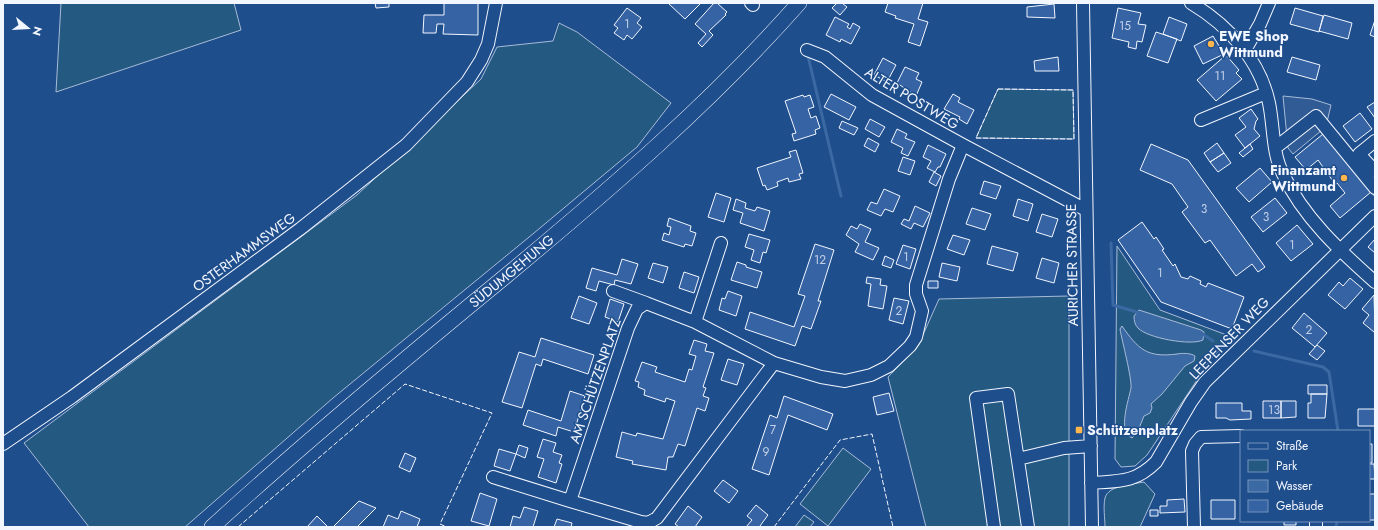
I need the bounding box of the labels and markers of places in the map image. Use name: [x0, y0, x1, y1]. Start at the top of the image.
place label: EWE Shop Wittmund: [1219, 26, 1289, 62]
marker: EWE Shop Wittmund: [1206, 39, 1216, 49]
place label: Finanzamt Wittmund: [1270, 160, 1337, 196]
marker: Finanzamt Wittmund: [1339, 173, 1349, 183]
place label: Schützenplatz: [1087, 420, 1179, 440]
marker: Schützenplatz: [1074, 425, 1084, 435]

